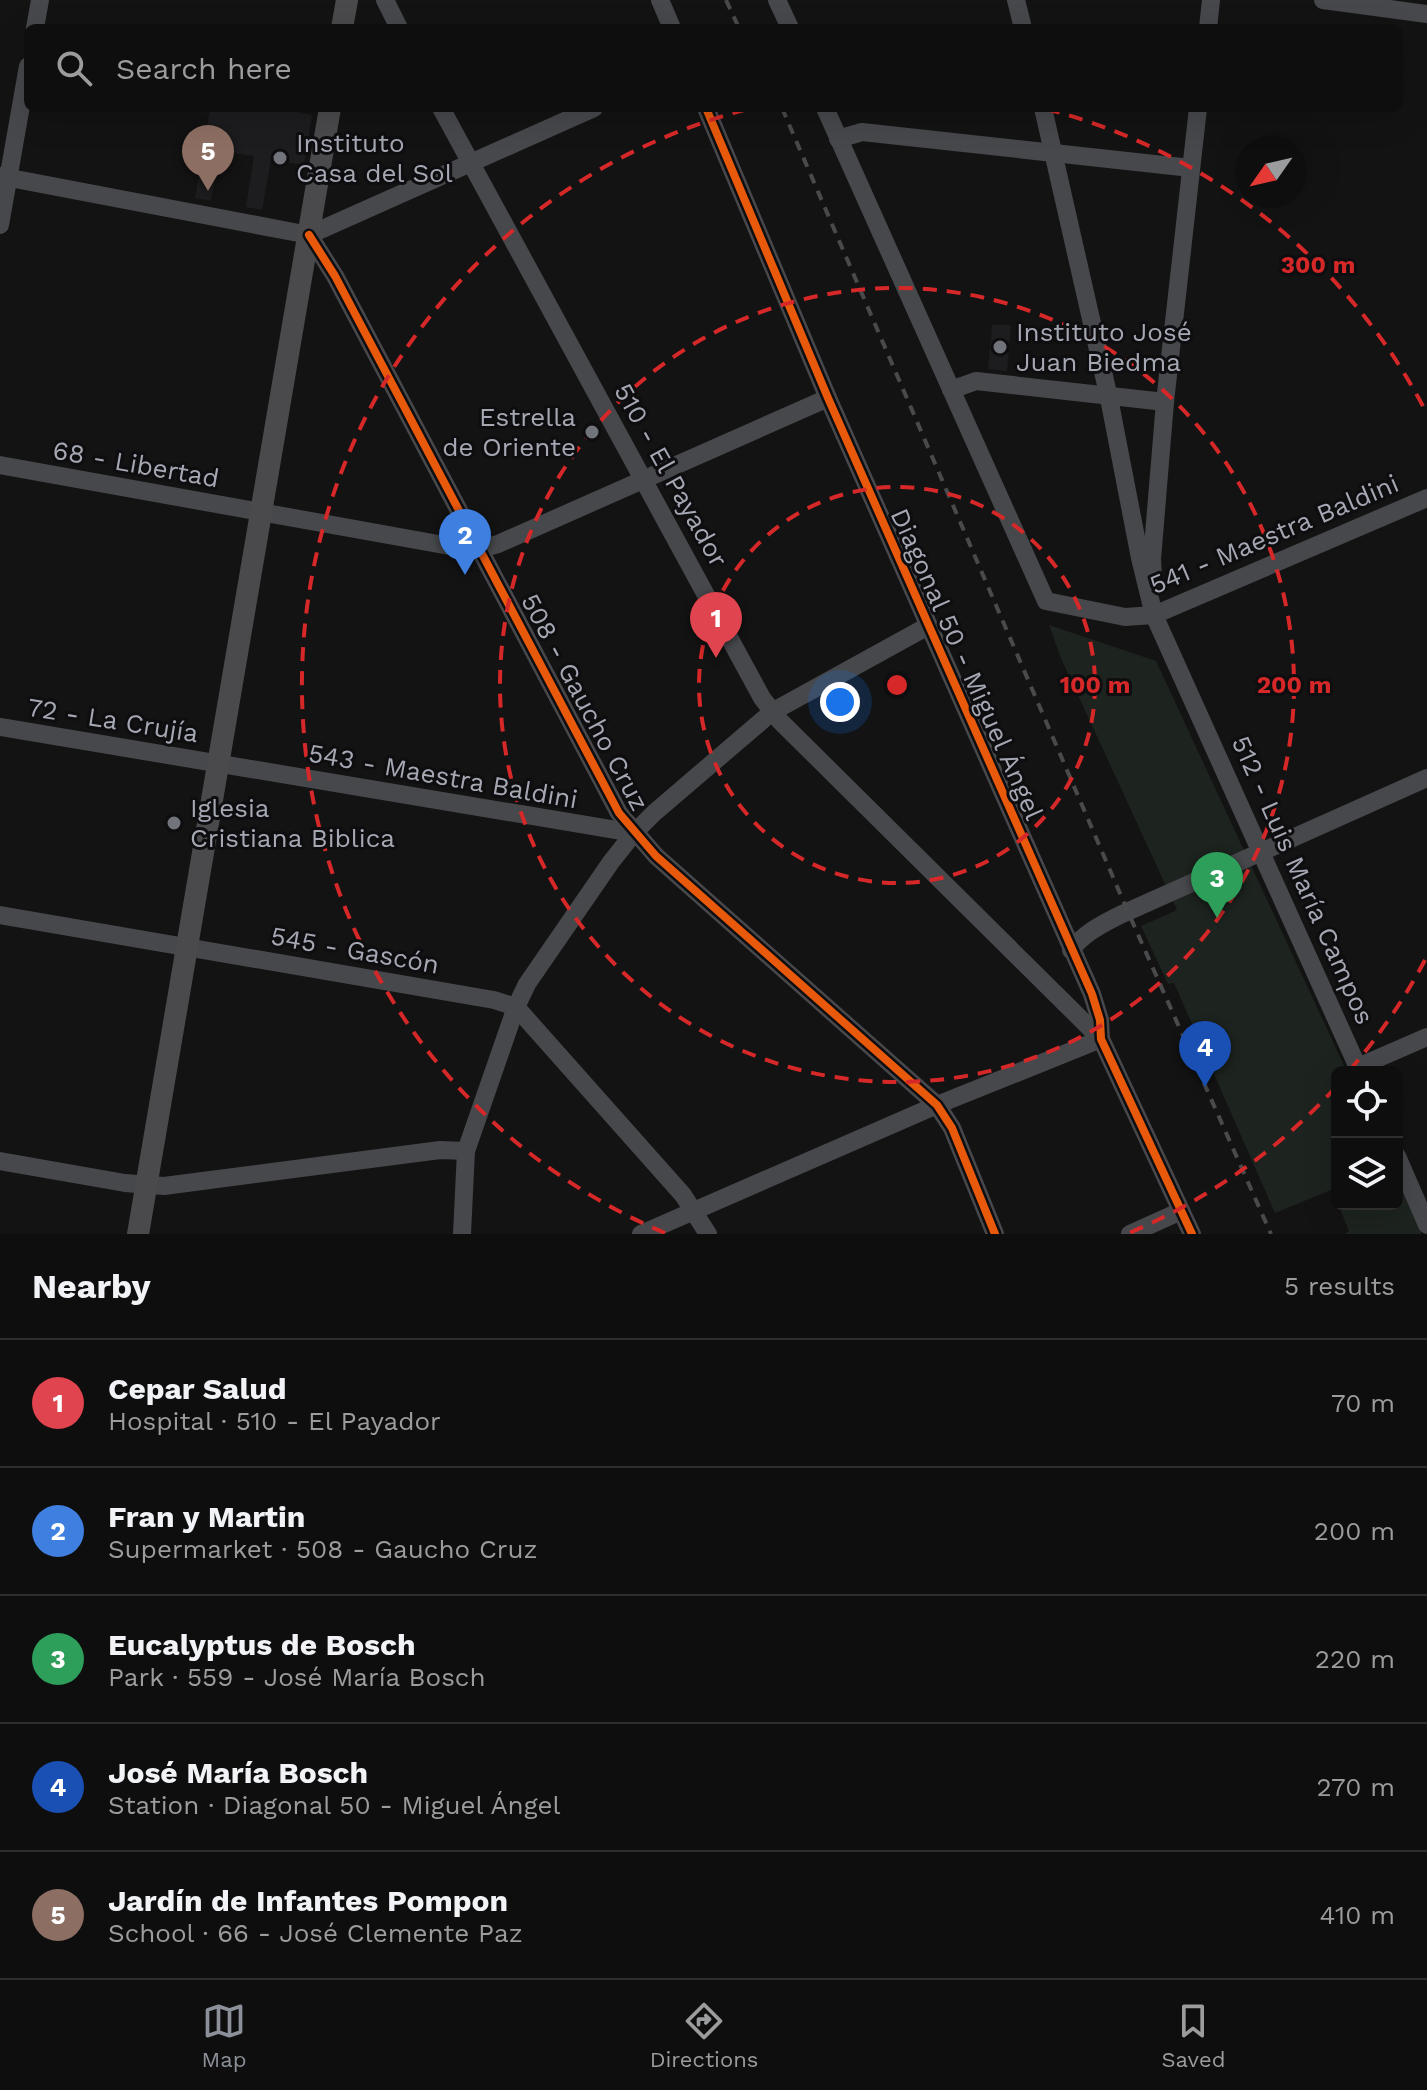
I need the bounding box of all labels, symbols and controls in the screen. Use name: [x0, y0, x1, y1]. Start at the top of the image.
search box: [24, 24, 1403, 112]
icon: search: [52, 46, 96, 90]
text: Search here: [116, 51, 292, 86]
pin: 5: [182, 125, 234, 191]
place label: Instituto Casa del Sol: [296, 128, 453, 188]
north arrow: [1235, 136, 1307, 208]
marker: Instituto Casa del Sol: [271, 149, 289, 167]
text: 300 m: [1281, 251, 1355, 279]
place label: Instituto José Juan Biedma: [1016, 317, 1192, 377]
marker: Instituto José Juan Biedma: [991, 338, 1009, 356]
street label: 510 - El Payador: [608, 378, 734, 572]
place label: Estrella de Oriente: [442, 402, 576, 462]
marker: Estrella de Oriente: [583, 423, 601, 441]
street label: 68 - Libertad: [51, 435, 221, 493]
street label: 541 - Maestra Baldini: [1145, 468, 1403, 600]
street label: Diagonal 50 - Miguel Ángel: [885, 504, 1049, 824]
pin: 2: [439, 509, 491, 575]
street label: 508 - Gaucho Cruz: [515, 588, 655, 816]
pin: 1: [690, 592, 742, 658]
centre of rings: [883, 671, 911, 699]
text: 100 m: [1060, 671, 1130, 699]
text: 200 m: [1257, 671, 1331, 699]
your location: [820, 682, 860, 722]
street label: 72 - La Crujía: [26, 692, 201, 748]
street label: 512 - Luis María Campos: [1226, 731, 1380, 1029]
street label: 543 - Maestra Baldini: [306, 738, 580, 814]
place label: Iglesia Cristiana Biblica: [190, 793, 395, 853]
marker: Iglesia Cristiana Biblica: [165, 814, 183, 832]
pin: 3: [1191, 852, 1243, 918]
street label: 545 - Gascón: [268, 920, 442, 980]
pin: 4: [1179, 1021, 1231, 1087]
map controls: [1331, 1066, 1403, 1210]
button: locate: [1331, 1066, 1403, 1138]
button: layers: [1331, 1138, 1403, 1210]
text: Nearby: [32, 1266, 151, 1306]
text: 5 results: [1284, 1271, 1395, 1301]
text: Cepar Salud: [108, 1371, 287, 1406]
text: 1: [52, 1388, 64, 1418]
text: 70 m: [1331, 1388, 1395, 1418]
text: Hospital · 510 - El Payador: [108, 1406, 441, 1436]
text: Fran y Martin: [108, 1499, 305, 1534]
text: 2: [50, 1516, 66, 1546]
text: 200 m: [1314, 1516, 1395, 1546]
text: Supermarket · 508 - Gaucho Cruz: [108, 1534, 537, 1564]
text: Eucalyptus de Bosch: [108, 1627, 416, 1662]
text: 3: [50, 1644, 66, 1674]
text: 220 m: [1315, 1644, 1395, 1674]
text: Park · 559 - José María Bosch: [108, 1662, 486, 1692]
text: José María Bosch: [108, 1755, 368, 1790]
text: 4: [50, 1772, 66, 1802]
text: 270 m: [1316, 1772, 1395, 1802]
text: Station · Diagonal 50 - Miguel Ángel: [108, 1790, 560, 1820]
text: Jardín de Infantes Pompon: [108, 1883, 508, 1918]
text: 5: [50, 1900, 66, 1930]
text: 410 m: [1320, 1900, 1395, 1930]
text: School · 66 - José Clemente Paz: [108, 1918, 523, 1948]
tab: Map: [202, 1999, 246, 2072]
tab: Directions: [650, 1999, 758, 2072]
tab: Saved: [1162, 1999, 1225, 2072]

